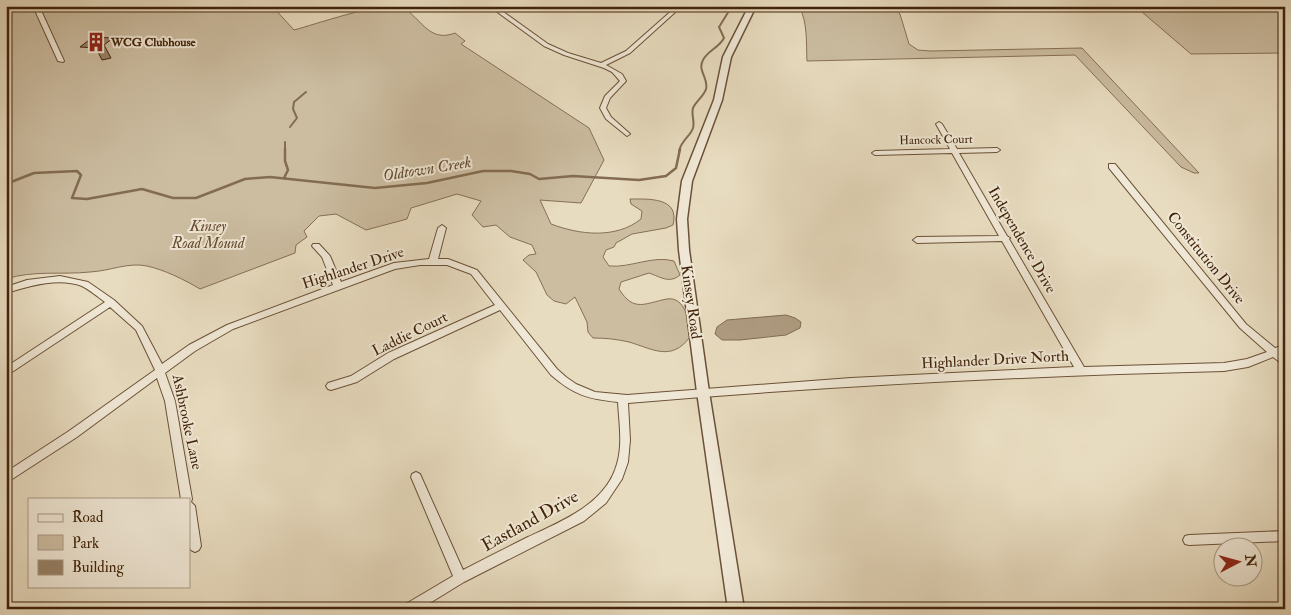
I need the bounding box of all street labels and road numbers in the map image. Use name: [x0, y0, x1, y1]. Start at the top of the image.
street label: Hancock Court: [899, 132, 973, 148]
street label: Independence Drive: [983, 183, 1060, 297]
street label: Constitution Drive: [1163, 208, 1249, 308]
street label: Highlander Drive: [300, 243, 406, 293]
street label: Kinsey Road: [676, 264, 706, 341]
street label: Laddie Court: [369, 308, 451, 360]
street label: Highlander Drive North: [921, 347, 1069, 373]
street label: Ashbrooke Lane: [167, 372, 206, 471]
street label: Eastland Drive: [477, 485, 583, 557]

